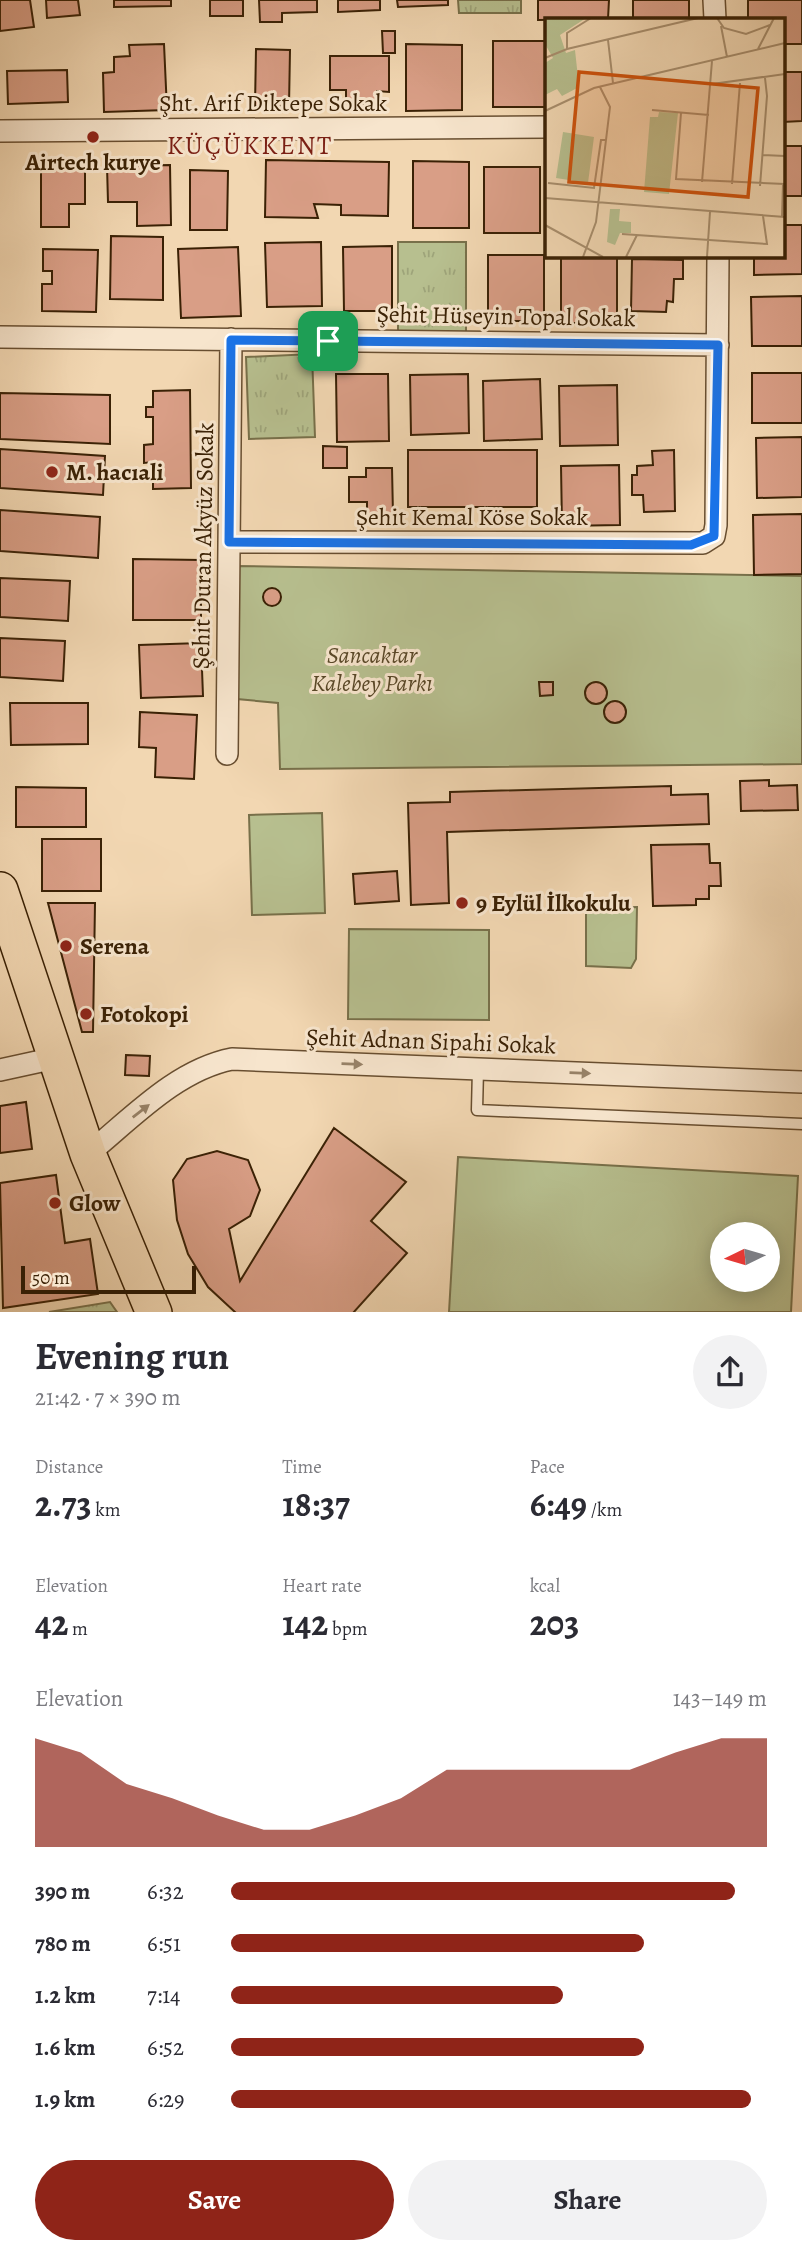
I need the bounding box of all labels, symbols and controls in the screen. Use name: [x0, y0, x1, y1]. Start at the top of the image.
inset map: [545, 18, 784, 257]
street label: Şht. Arif Diktepe Sokak: [159, 87, 387, 119]
district label: KÜÇÜKKENT: [167, 128, 333, 163]
marker: Airtech kurye: [85, 129, 101, 145]
place label: Airtech kurye: [24, 146, 161, 178]
street label: Şehit Hüseyin Topal Sokak: [376, 298, 636, 334]
pin: [298, 311, 358, 371]
icon: arrive: [309, 322, 347, 360]
street label: Şehit Duran Akyüz Sokak: [185, 422, 221, 670]
place label: M. hacıali: [66, 456, 163, 488]
marker: M. hacıali: [44, 464, 60, 480]
street label: Şehit Kemal Köse Sokak: [356, 501, 588, 533]
park label: Sancaktar Kalebey Parkı: [311, 639, 433, 699]
place label: 9 Eylül İlkokulu: [476, 887, 632, 919]
marker: 9 Eylül İlkokulu: [454, 895, 470, 911]
place label: Serena: [80, 930, 150, 962]
marker: Serena: [58, 938, 74, 954]
place label: Fotokopi: [100, 998, 189, 1030]
marker: Fotokopi: [78, 1006, 94, 1022]
street label: Şehit Adnan Sipahi Sokak: [305, 1021, 557, 1061]
one-way arrow: [342, 1058, 364, 1069]
one-way arrow: [569, 1068, 591, 1079]
one-way arrow: [132, 1104, 150, 1119]
place label: Glow: [69, 1187, 121, 1219]
marker: Glow: [47, 1195, 63, 1211]
north arrow: [710, 1222, 780, 1292]
map controls: [710, 1222, 780, 1292]
scale bar: [21, 1264, 196, 1295]
text: 50 m: [32, 1265, 70, 1291]
text: Evening run: [35, 1330, 229, 1382]
button: share: [693, 1335, 767, 1409]
text: 21:42 · 7 × 390 m: [35, 1382, 181, 1413]
text: Distance: [35, 1454, 103, 1480]
text: Time: [282, 1454, 322, 1480]
text: Pace: [530, 1454, 565, 1480]
text: 2.73: [35, 1480, 92, 1528]
text: 18:37: [282, 1480, 350, 1528]
text: 6:49: [530, 1480, 587, 1528]
text: km: [92, 1497, 121, 1523]
text: /km: [587, 1497, 622, 1523]
text: Elevation: [35, 1573, 108, 1599]
text: Heart rate: [282, 1573, 362, 1599]
text: kcal: [530, 1573, 560, 1599]
text: 42: [35, 1599, 68, 1647]
text: 142: [282, 1599, 328, 1647]
text: 203: [530, 1599, 579, 1647]
text: m: [68, 1616, 88, 1642]
text: bpm: [328, 1616, 367, 1642]
text: Elevation: [35, 1683, 123, 1714]
text: 143–149 m: [673, 1683, 767, 1714]
text: 390 m: [35, 1876, 90, 1907]
text: 6:32: [147, 1876, 184, 1907]
text: 780 m: [35, 1928, 91, 1959]
text: 6:51: [147, 1928, 181, 1959]
text: 1.2 km: [35, 1980, 96, 2011]
text: 7:14: [147, 1980, 180, 2011]
text: 1.6 km: [35, 2032, 95, 2063]
text: 6:52: [147, 2032, 184, 2063]
text: 1.9 km: [35, 2084, 95, 2115]
text: 6:29: [147, 2084, 185, 2115]
button: Save: [35, 2160, 394, 2240]
button: Share: [408, 2160, 767, 2240]

